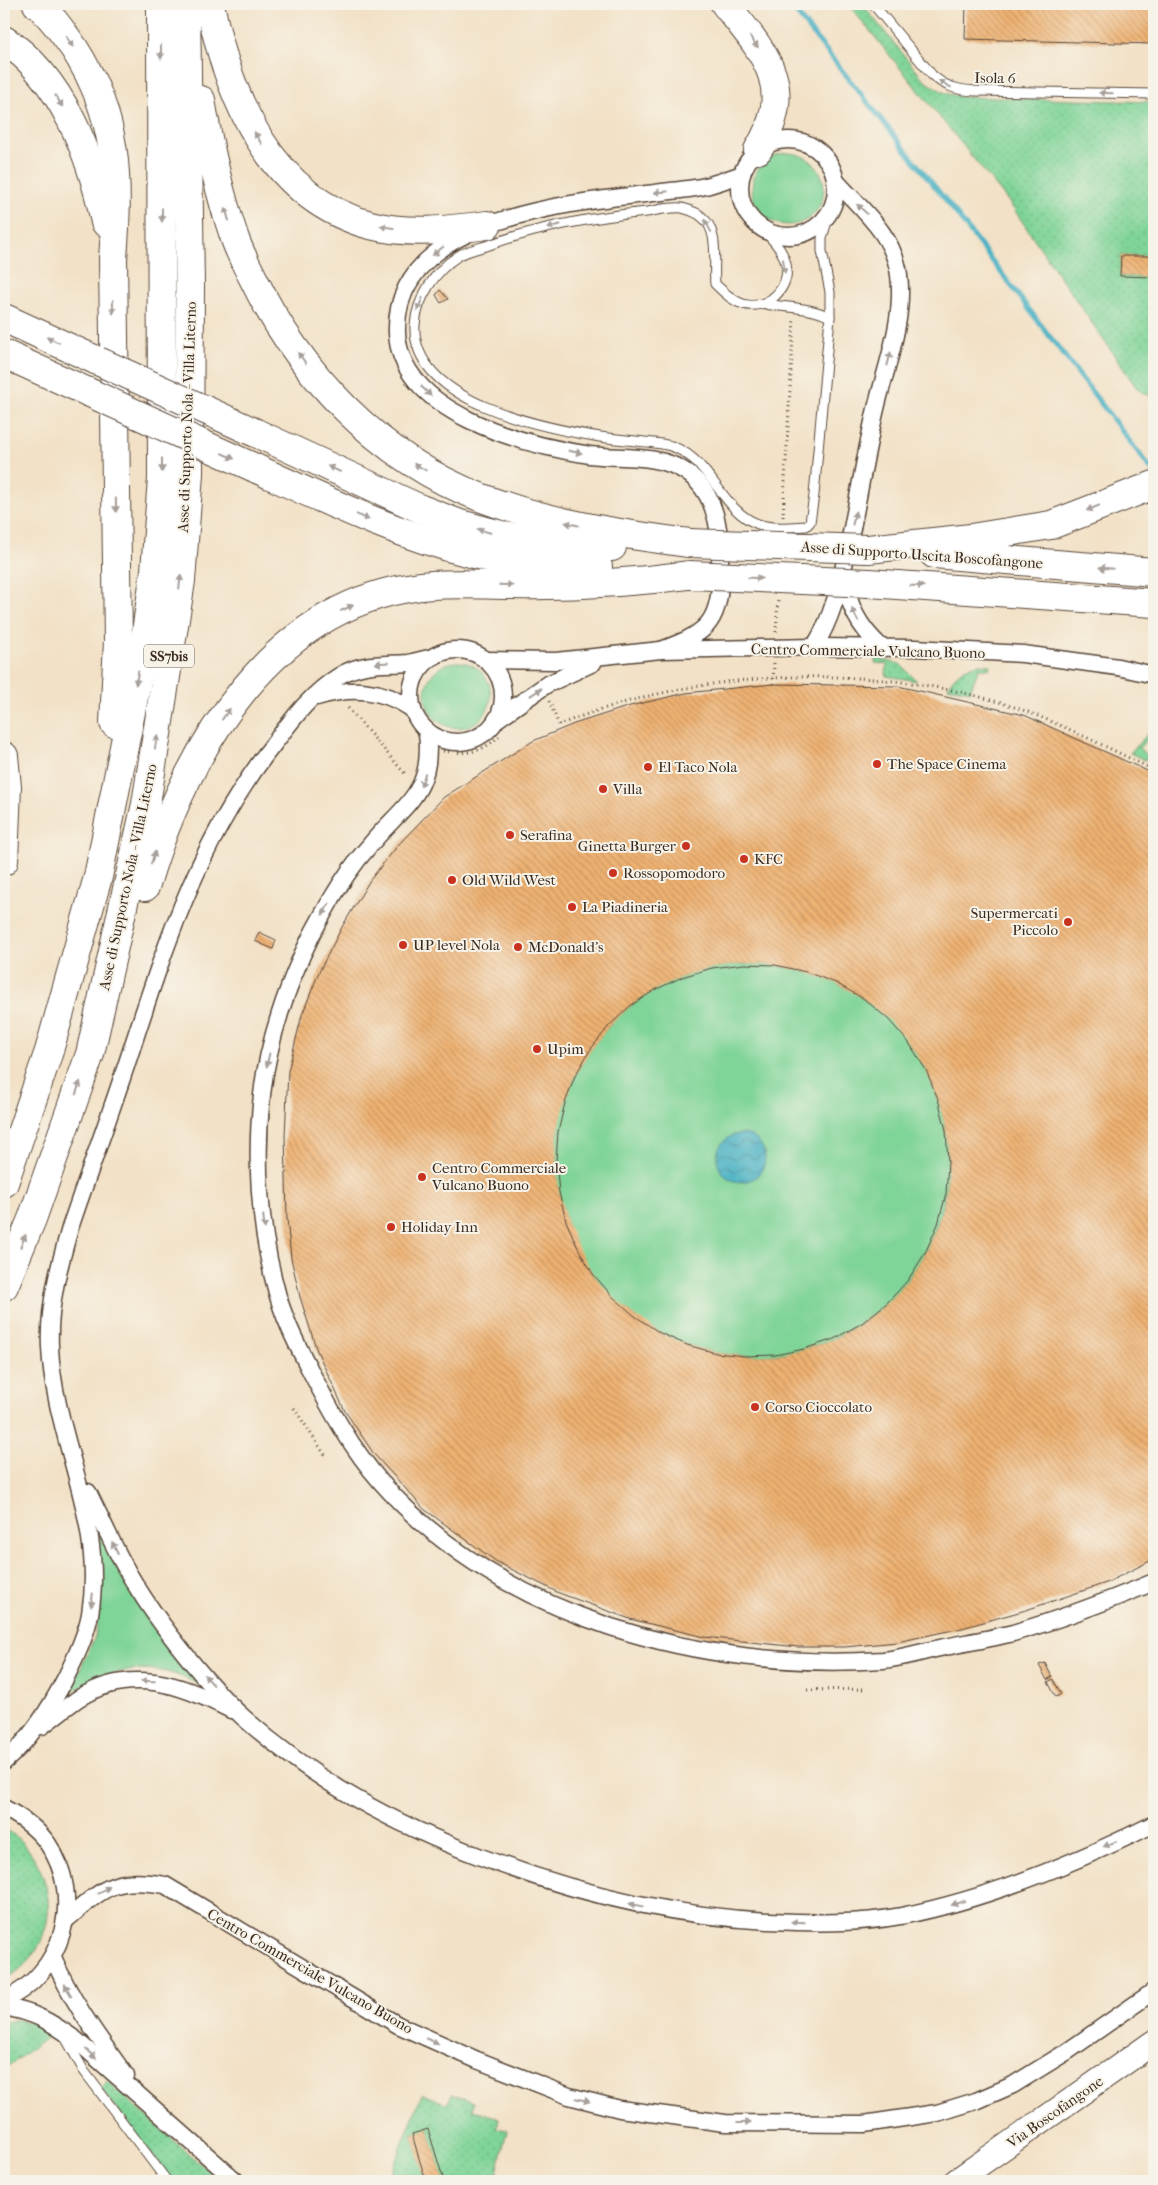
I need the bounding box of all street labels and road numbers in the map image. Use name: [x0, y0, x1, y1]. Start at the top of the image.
street label: Isola 6: [974, 69, 1017, 87]
street label: Asse di Supporto Nola - Villa Literno: [174, 301, 200, 534]
street label: Asse di Supporto Uscita Boscofangone: [799, 537, 1044, 572]
street label: Centro Commerciale Vulcano Buono: [751, 640, 986, 662]
road number: SS7bis: [144, 644, 194, 668]
street label: Asse di Supporto Nola - Villa Literno: [95, 762, 161, 993]
street label: Centro Commerciale Vulcano Buono: [204, 1905, 416, 2038]
street label: Via Boscofangone: [1003, 2072, 1107, 2152]

